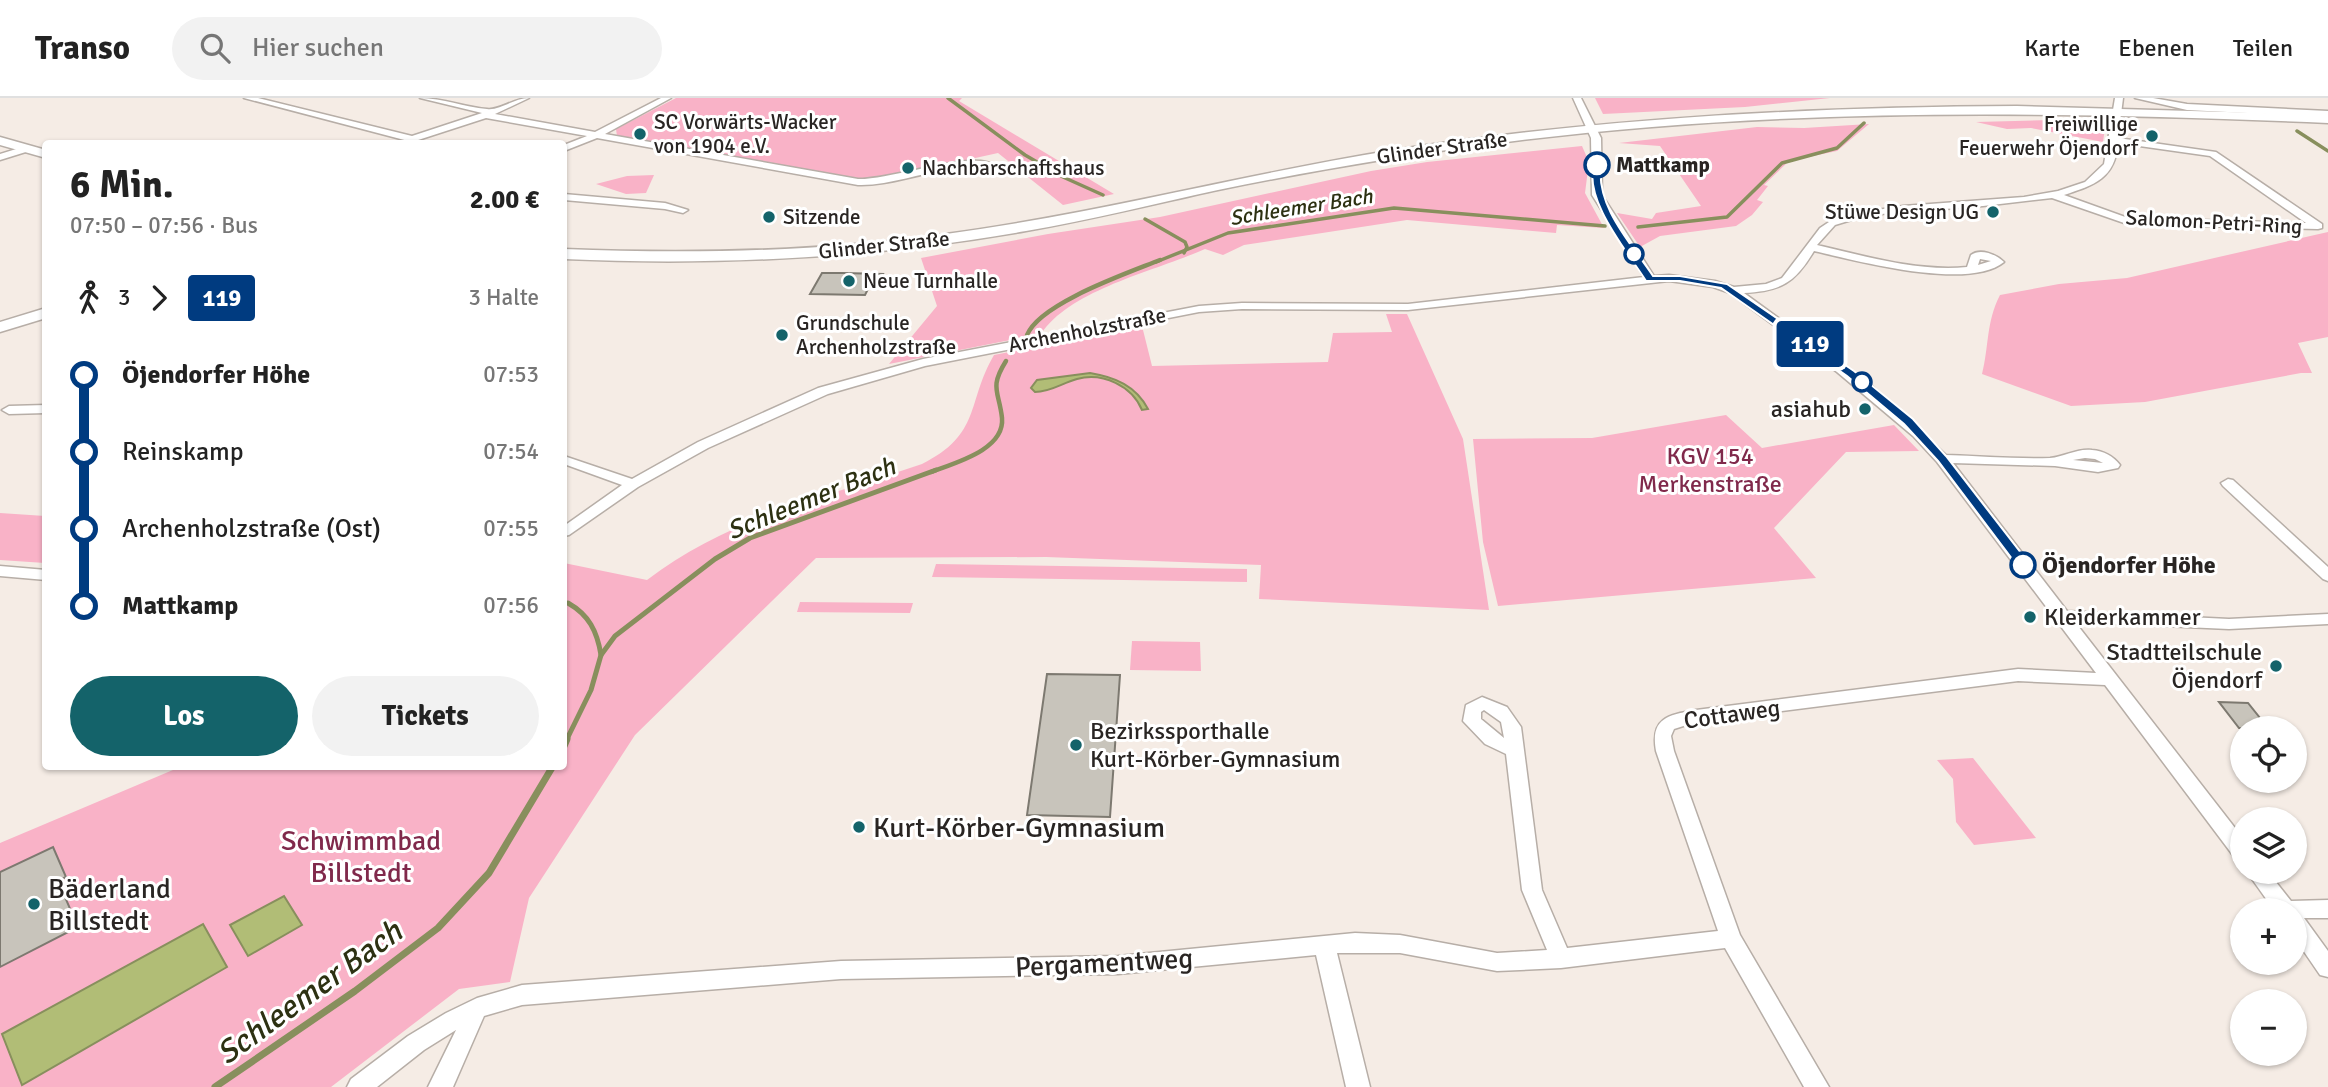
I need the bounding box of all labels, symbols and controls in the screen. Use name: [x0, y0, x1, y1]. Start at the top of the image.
search box: [172, 17, 662, 80]
text: Transo: [35, 28, 130, 69]
icon: search: [196, 29, 234, 67]
text: Hier suchen: [252, 32, 384, 64]
text: Karte: [2024, 33, 2080, 63]
text: Ebenen: [2118, 33, 2195, 63]
text: Teilen: [2233, 33, 2293, 63]
place label: SC Vorwärts-Wacker von 1904 e.V.: [654, 109, 837, 159]
place label: Freiwillige Feuerwehr Öjendorf: [1959, 111, 2139, 161]
marker: SC Vorwärts-Wacker von 1904 e.V.: [632, 126, 648, 142]
street label: Glinder Straße: [1375, 126, 1509, 170]
marker: Freiwillige Feuerwehr Öjendorf: [2144, 128, 2160, 144]
marker: Mattkamp: [1584, 152, 1610, 178]
place label: Mattkamp: [1616, 152, 1710, 178]
place label: Nachbarschaftshaus: [922, 155, 1104, 181]
marker: Nachbarschaftshaus: [900, 160, 916, 176]
text: 6 Min.: [70, 161, 174, 208]
water label: Schleemer Bach: [1228, 183, 1375, 231]
text: 2.00 €: [470, 184, 539, 216]
place label: Stüwe Design UG: [1825, 199, 1979, 225]
place label: Sitzende: [783, 204, 861, 230]
marker: Stüwe Design UG: [1985, 204, 2001, 220]
street label: Salomon-Petri-Ring: [2125, 204, 2303, 240]
marker: Sitzende: [761, 209, 777, 225]
text: 07:50 – 07:56 · Bus: [70, 211, 258, 240]
street label: Glinder Straße: [817, 225, 951, 265]
unlabelled marker: [1624, 244, 1644, 264]
place label: Neue Turnhalle: [863, 268, 998, 294]
marker: Neue Turnhalle: [841, 273, 857, 289]
icon: walk: [70, 279, 108, 317]
icon: forward: [140, 279, 178, 317]
text: 3: [118, 283, 130, 312]
text: 119: [202, 283, 241, 313]
text: 3 Halte: [469, 283, 539, 312]
street label: Archenholzstraße: [1006, 302, 1168, 358]
place label: Grundschule Archenholzstraße: [796, 310, 956, 360]
line badge: 119: [1770, 321, 1850, 367]
marker: Grundschule Archenholzstraße: [774, 327, 790, 343]
text: 119: [1791, 329, 1829, 359]
text: Öjendorfer Höhe: [122, 359, 310, 391]
text: 07:53: [483, 360, 539, 389]
unlabelled marker: [1852, 372, 1872, 392]
place label: asiahub: [1771, 394, 1851, 424]
marker: asiahub: [1857, 401, 1873, 417]
text: Reinskamp: [122, 436, 244, 468]
text: 07:54: [483, 437, 539, 466]
park label: KGV 154 Merkenstraße: [1638, 441, 1782, 499]
water label: Schleemer Bach: [723, 450, 901, 547]
text: Archenholzstraße (Ost): [122, 513, 381, 545]
text: 07:55: [483, 514, 539, 543]
place label: Öjendorfer Höhe: [2042, 550, 2216, 580]
marker: Öjendorfer Höhe: [2010, 552, 2036, 578]
text: Mattkamp: [122, 590, 238, 622]
text: 07:56: [483, 591, 539, 620]
place label: Kleiderkammer: [2044, 602, 2201, 632]
marker: Kleiderkammer: [2022, 609, 2038, 625]
place label: Stadtteilschule Öjendorf: [2107, 637, 2263, 695]
marker: Stadtteilschule Öjendorf: [2268, 658, 2284, 674]
button: Los: [70, 676, 298, 756]
button: Tickets: [312, 676, 539, 756]
street label: Cottaweg: [1682, 692, 1782, 736]
place label: Bezirkssporthalle Kurt-Körber-Gymnasium: [1090, 716, 1340, 774]
map controls: [2230, 716, 2307, 1066]
button: locate: [2230, 716, 2307, 793]
marker: Bezirkssporthalle Kurt-Körber-Gymnasium: [1068, 737, 1084, 753]
button: layers: [2230, 807, 2307, 884]
place label: Kurt-Körber-Gymnasium: [873, 811, 1165, 845]
marker: Kurt-Körber-Gymnasium: [851, 819, 867, 835]
park label: Schwimmbad Billstedt: [281, 824, 441, 890]
place label: Bäderland Billstedt: [48, 872, 171, 938]
marker: Bäderland Billstedt: [26, 896, 42, 912]
button: +: [2230, 898, 2307, 975]
water label: Schleemer Bach: [209, 911, 411, 1073]
street label: Pergamentweg: [1014, 941, 1194, 985]
button: −: [2230, 989, 2307, 1066]

